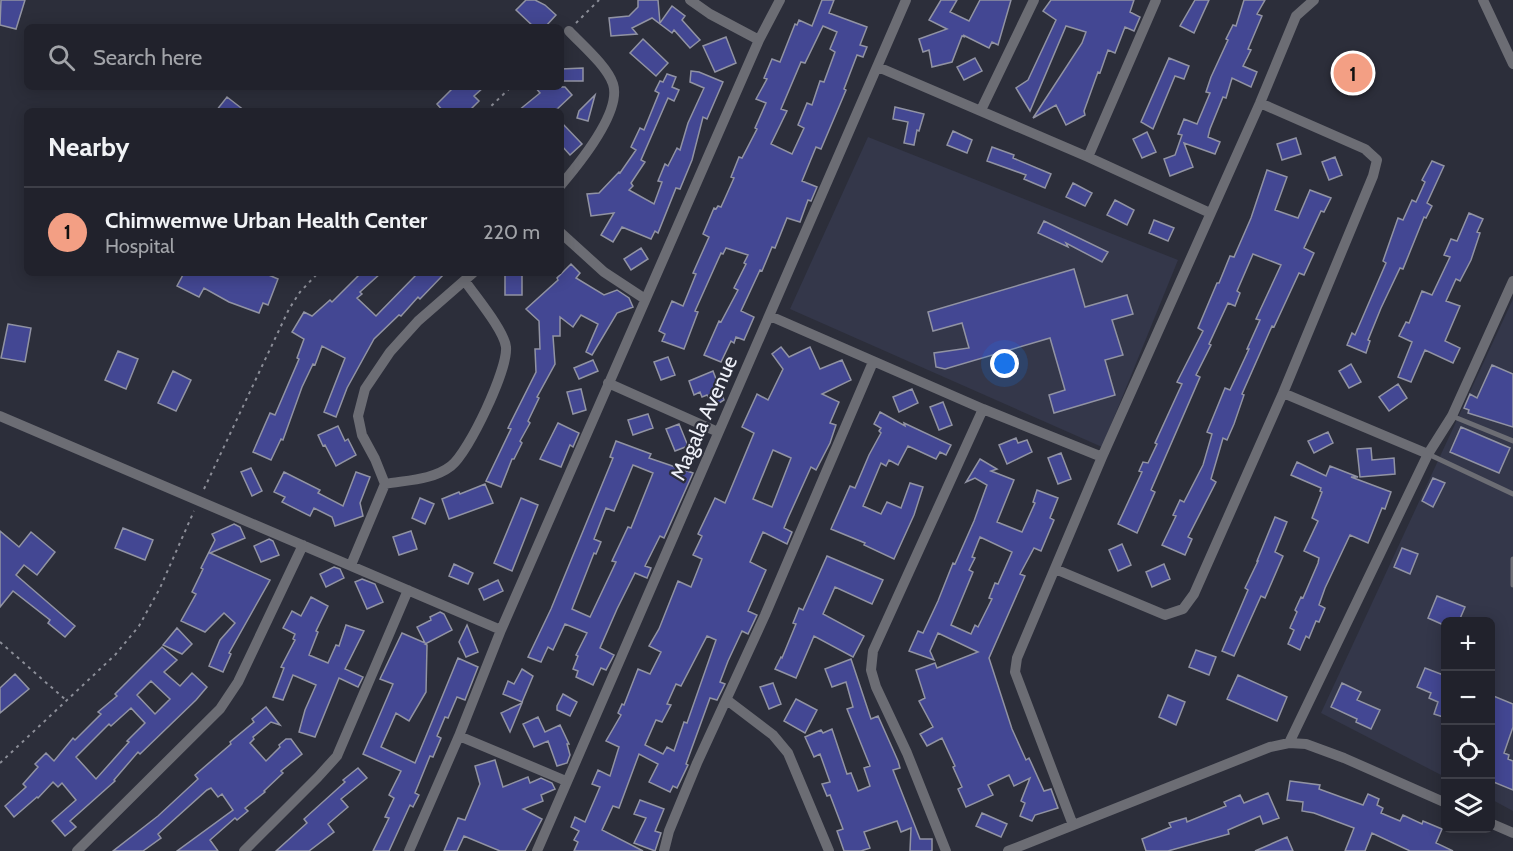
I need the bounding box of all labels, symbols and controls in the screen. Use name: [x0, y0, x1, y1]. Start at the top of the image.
search box: [24, 24, 564, 90]
icon: search: [45, 41, 78, 74]
text: Search here: [93, 44, 202, 71]
pin: 1: [1334, 50, 1372, 96]
text: Nearby: [48, 131, 129, 163]
text: Chimwemwe Urban Health Center: [105, 207, 427, 234]
text: 1: [64, 220, 71, 244]
text: 220 m: [483, 220, 540, 244]
text: Hospital: [105, 234, 175, 258]
your location: [990, 349, 1019, 378]
street label: Magala Avenue: [665, 351, 742, 484]
map controls: [1441, 617, 1495, 833]
button: +: [1441, 617, 1495, 671]
button: −: [1441, 671, 1495, 725]
button: locate: [1441, 725, 1495, 779]
button: layers: [1441, 779, 1495, 833]

